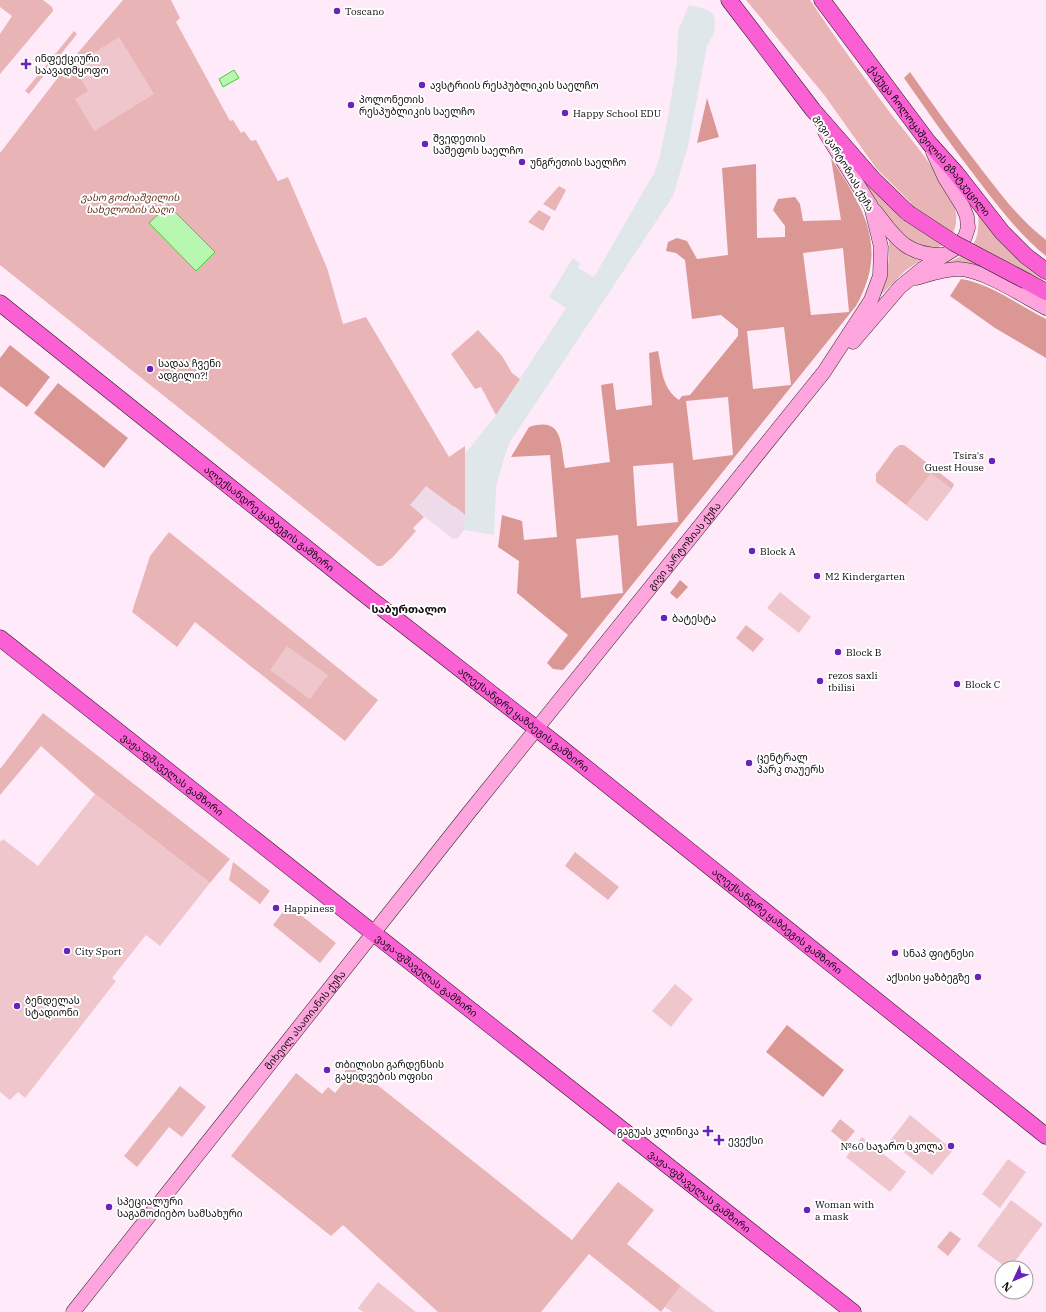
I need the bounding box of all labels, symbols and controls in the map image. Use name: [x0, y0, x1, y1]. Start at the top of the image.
place label: Toscano: [345, 5, 385, 18]
marker: Toscano: [332, 6, 342, 16]
place label: ინფექციური საავადმყოფო: [35, 52, 108, 77]
marker: ინფექციური საავადმყოფო: [20, 58, 32, 70]
street label: ქაქუცა ჩოლოყაშვილის გზატკეცილი: [866, 62, 994, 219]
place label: ავსტრიის რესპუბლიკის საელჩო: [430, 79, 599, 92]
marker: ავსტრიის რესპუბლიკის საელჩო: [417, 80, 427, 90]
place label: პოლონეთის რესპუბლიკის საელჩო: [359, 93, 475, 118]
marker: პოლონეთის რესპუბლიკის საელჩო: [346, 100, 356, 110]
place label: Happy School EDU: [573, 107, 661, 120]
marker: Happy School EDU: [560, 108, 570, 118]
street label: გივი კარტოზიას ქუჩა: [811, 112, 877, 214]
place label: შვედეთის სამეფოს საელჩო: [433, 132, 523, 157]
marker: შვედეთის სამეფოს საელჩო: [420, 139, 430, 149]
place label: უნგრეთის საელჩო: [530, 156, 626, 169]
marker: უნგრეთის საელჩო: [517, 157, 527, 167]
park label: ვასო გოძიაშვილის სახელობის ბაღი: [81, 191, 180, 216]
place label: სადაა ჩვენი ადგილი?!: [158, 357, 221, 382]
marker: სადაა ჩვენი ადგილი?!: [145, 364, 155, 374]
place label: Tsira's Guest House: [925, 449, 984, 474]
marker: Tsira's Guest House: [987, 456, 997, 466]
street label: ალექსანდრე ყაზბეგის გამზირი: [202, 462, 337, 575]
street label: გივი კარტოზიას ქუჩა: [645, 499, 723, 592]
place label: Block A: [760, 545, 796, 558]
marker: Block A: [747, 546, 757, 556]
place label: M2 Kindergarten: [825, 570, 906, 583]
marker: M2 Kindergarten: [812, 571, 822, 581]
district label: საბურთალო: [371, 602, 447, 616]
place label: ბატესტა: [672, 612, 716, 625]
marker: ბატესტა: [659, 613, 669, 623]
place label: Block B: [846, 646, 882, 659]
marker: Block B: [833, 647, 843, 657]
street label: ალექსანდრე ყაზბეგის გამზირი: [456, 664, 592, 775]
place label: rezos saxli tbilisi: [828, 669, 878, 694]
marker: rezos saxli tbilisi: [815, 676, 825, 686]
place label: Block C: [965, 678, 1000, 691]
marker: Block C: [952, 679, 962, 689]
street label: ვაჟა-ფშაველას გამზირი: [119, 730, 226, 819]
place label: ცენტრალ პარკ თაუერს: [757, 751, 824, 776]
marker: ცენტრალ პარკ თაუერს: [744, 758, 754, 768]
street label: ალექსანდრე ყაზბეგის გამზირი: [710, 865, 845, 977]
place label: Happiness: [284, 902, 334, 915]
marker: Happiness: [271, 903, 281, 913]
street label: ვაჟა-ფშაველას გამზირი: [373, 931, 481, 1020]
place label: City Sport: [75, 945, 122, 958]
marker: City Sport: [62, 946, 72, 956]
place label: სნაპ ფიტნესი: [903, 947, 974, 960]
marker: სნაპ ფიტნესი: [890, 948, 900, 958]
street label: მიხეილ ასათიანის ქუჩა: [261, 967, 348, 1072]
place label: აქსისი ყაზბეგზე: [886, 971, 970, 984]
marker: აქსისი ყაზბეგზე: [973, 972, 983, 982]
place label: ბენდელას სტადიონი: [25, 994, 80, 1019]
marker: ბენდელას სტადიონი: [12, 1001, 22, 1011]
place label: თბილისი გარდენსის გაყიდვების ოფისი: [335, 1058, 444, 1083]
marker: თბილისი გარდენსის გაყიდვების ოფისი: [322, 1065, 332, 1075]
place label: გაგუას კლინიკა: [617, 1125, 699, 1138]
marker: გაგუას კლინიკა: [702, 1125, 714, 1137]
marker: ევექსი: [713, 1134, 725, 1146]
place label: ევექსი: [728, 1134, 763, 1147]
place label: №60 საჯარო სკოლა: [841, 1140, 943, 1153]
marker: №60 საჯარო სკოლა: [946, 1141, 956, 1151]
street label: ვაჟა-ფშაველას გამზირი: [646, 1147, 754, 1235]
place label: სპეციალური საგამოძიებო სამსახური: [117, 1195, 243, 1220]
place label: Woman with a mask: [815, 1198, 874, 1223]
marker: სპეციალური საგამოძიებო სამსახური: [104, 1202, 114, 1212]
marker: Woman with a mask: [802, 1205, 812, 1215]
north arrow: [994, 1260, 1034, 1300]
text: N: [999, 1279, 1015, 1295]

